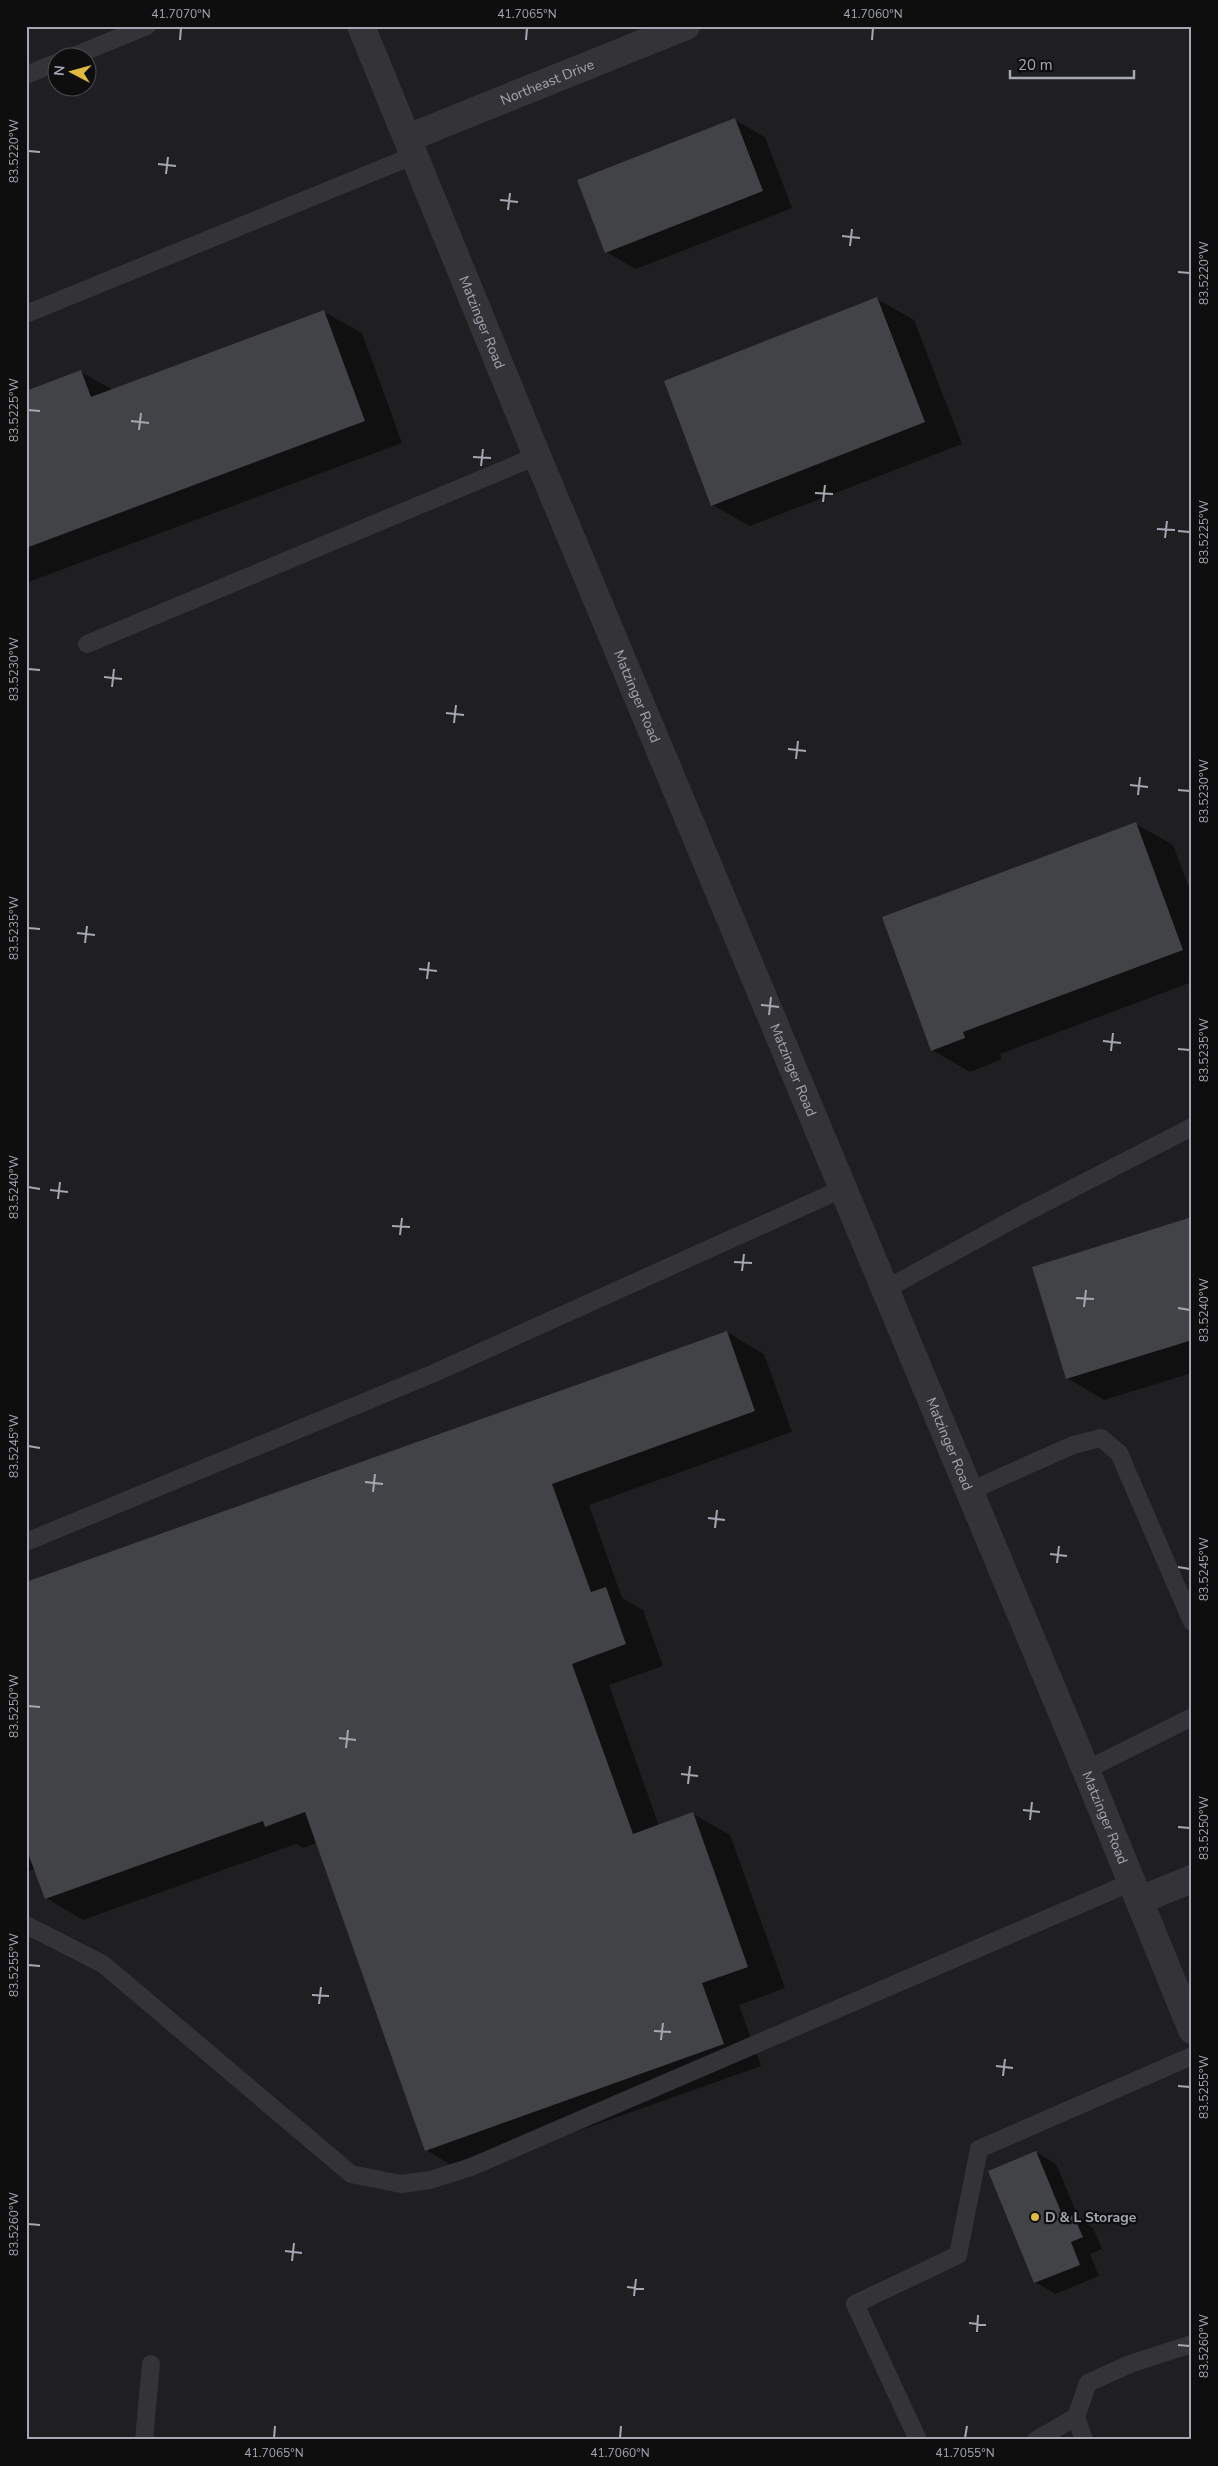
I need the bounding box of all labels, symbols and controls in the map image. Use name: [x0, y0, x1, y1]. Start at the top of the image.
text: 41.7070°N: [151, 6, 211, 22]
text: 41.7065°N: [497, 6, 557, 22]
text: 41.7060°N: [843, 6, 903, 22]
north arrow: [48, 48, 98, 98]
scale bar: [1010, 48, 1134, 80]
street label: Northeast Drive: [498, 55, 597, 110]
text: 20 m: [1018, 55, 1053, 75]
text: N: [50, 64, 70, 77]
text: 83.5220°W: [6, 119, 22, 183]
text: 83.5220°W: [1196, 241, 1212, 305]
street label: Matzinger Road: [454, 273, 509, 372]
text: 83.5225°W: [6, 378, 22, 442]
text: 83.5225°W: [1196, 500, 1212, 564]
text: 83.5230°W: [6, 637, 22, 701]
street label: Matzinger Road: [609, 647, 665, 746]
text: 83.5230°W: [1196, 759, 1212, 823]
text: 83.5235°W: [6, 896, 22, 960]
text: 83.5235°W: [1196, 1018, 1212, 1082]
street label: Matzinger Road: [765, 1021, 821, 1119]
text: 83.5240°W: [6, 1155, 22, 1219]
text: 83.5240°W: [1196, 1278, 1212, 1342]
street label: Matzinger Road: [921, 1395, 977, 1493]
text: 83.5245°W: [6, 1414, 22, 1478]
text: 83.5245°W: [1196, 1537, 1212, 1601]
text: 83.5250°W: [6, 1674, 22, 1738]
street label: Matzinger Road: [1077, 1768, 1132, 1867]
text: 83.5250°W: [1196, 1796, 1212, 1860]
text: 83.5255°W: [6, 1933, 22, 1997]
text: 83.5255°W: [1196, 2055, 1212, 2119]
text: 83.5260°W: [6, 2192, 22, 2256]
place label: D & L Storage: [1045, 2208, 1137, 2227]
marker: D & L Storage: [1029, 2211, 1041, 2223]
text: 83.5260°W: [1196, 2314, 1212, 2378]
text: 41.7065°N: [244, 2445, 304, 2461]
text: 41.7060°N: [590, 2445, 650, 2461]
text: 41.7055°N: [935, 2445, 995, 2461]

